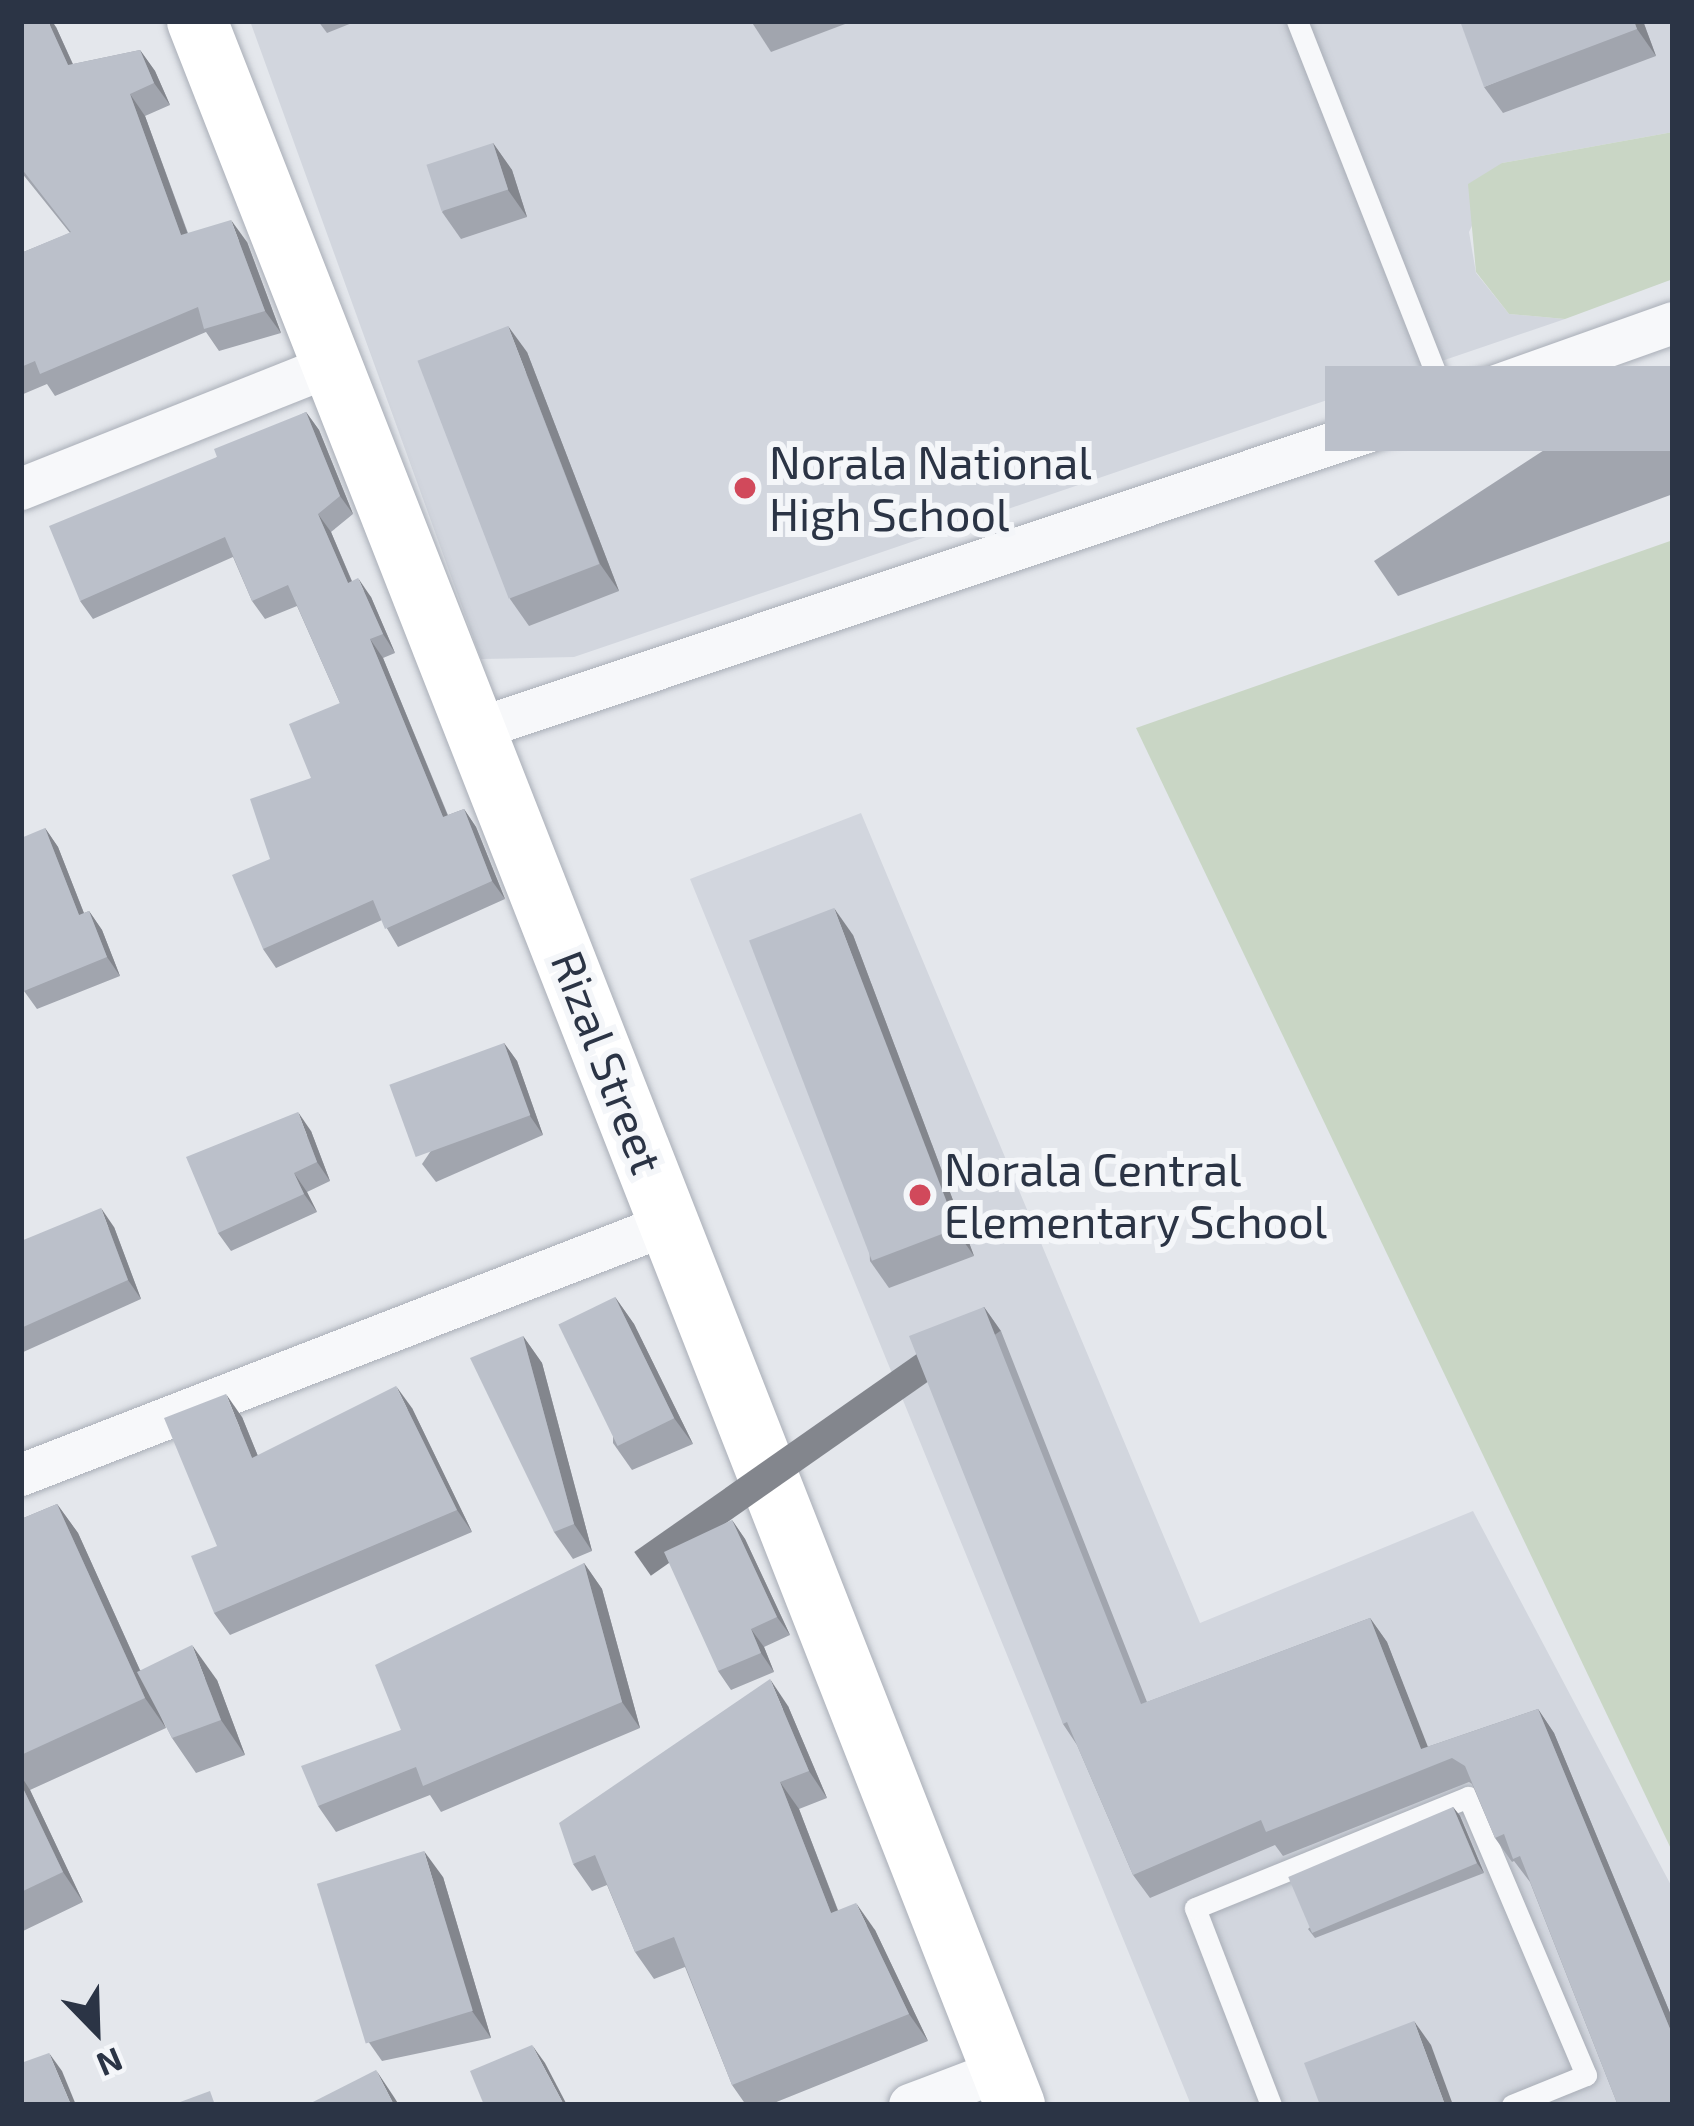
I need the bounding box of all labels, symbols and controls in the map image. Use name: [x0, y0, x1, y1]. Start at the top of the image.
place label: Norala National High School: [769, 435, 1092, 541]
marker: Norala National High School: [732, 475, 758, 501]
street label: Rizal Street: [541, 943, 675, 1181]
place label: Norala Central Elementary School: [944, 1142, 1328, 1248]
marker: Norala Central Elementary School: [907, 1182, 933, 1208]
north arrow: [36, 1970, 156, 2090]
text: N: [91, 2040, 129, 2086]

